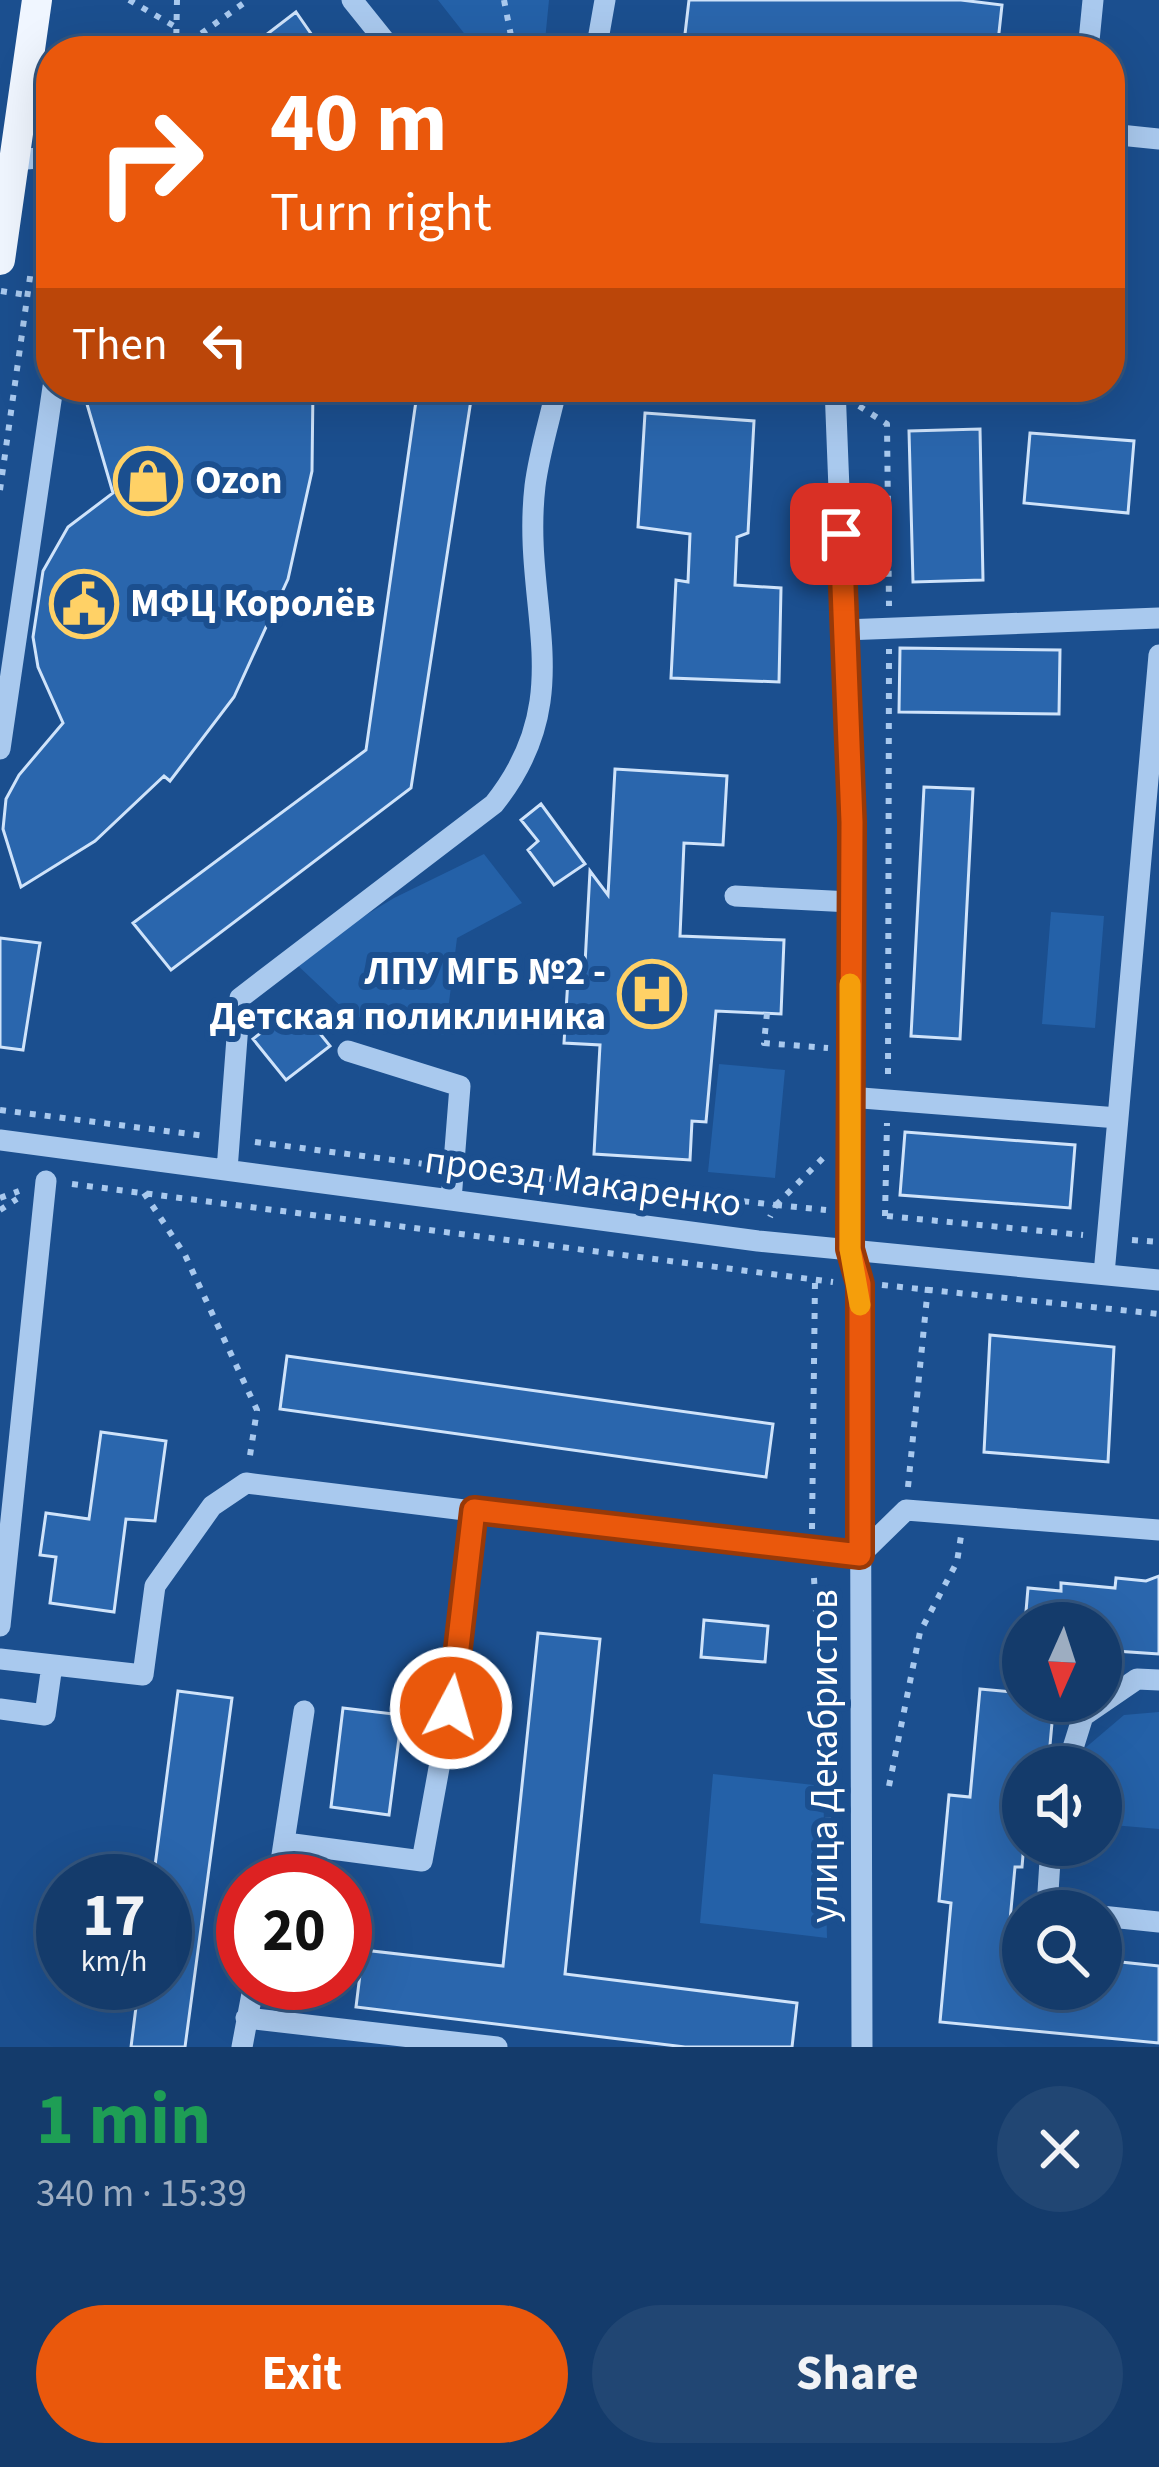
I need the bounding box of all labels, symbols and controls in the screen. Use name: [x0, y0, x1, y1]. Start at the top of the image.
text: 40 m: [270, 64, 448, 184]
icon: right: [72, 84, 228, 240]
text: Turn right: [270, 175, 492, 252]
icon: left: [192, 312, 258, 378]
text: Then: [72, 313, 168, 377]
shop icon: Ozon: [113, 446, 183, 516]
place label: Ozon: [195, 453, 283, 509]
pin: [790, 483, 892, 585]
icon: arrive: [808, 501, 874, 567]
public building icon: МФЦ Королёв: [49, 569, 119, 639]
place label: МФЦ Королёв: [130, 576, 376, 632]
place label: ЛПУ МГБ №2 - Детская поликлиника: [210, 944, 606, 1045]
hospital icon: ЛПУ МГБ №2 - Детская поликлиника: [617, 959, 687, 1029]
street label: проезд Макаренко: [421, 1132, 745, 1232]
street label: улица Декабристов: [797, 1589, 853, 1923]
north arrow: [1002, 1602, 1122, 1722]
map controls: [1002, 1602, 1122, 2010]
position arrow: [388, 1645, 514, 1771]
button: sound: [1002, 1746, 1122, 1866]
speed limit sign: 20: [216, 1854, 372, 2010]
text: 17: [82, 1874, 146, 1959]
button: search: [1002, 1890, 1122, 2010]
text: km/h: [81, 1940, 147, 1983]
text: 1 min: [36, 2069, 211, 2172]
button: close: [997, 2086, 1123, 2212]
text: 340 m · 15:39: [36, 2166, 247, 2222]
button: Exit: [36, 2305, 568, 2443]
button: Share: [592, 2305, 1123, 2443]

